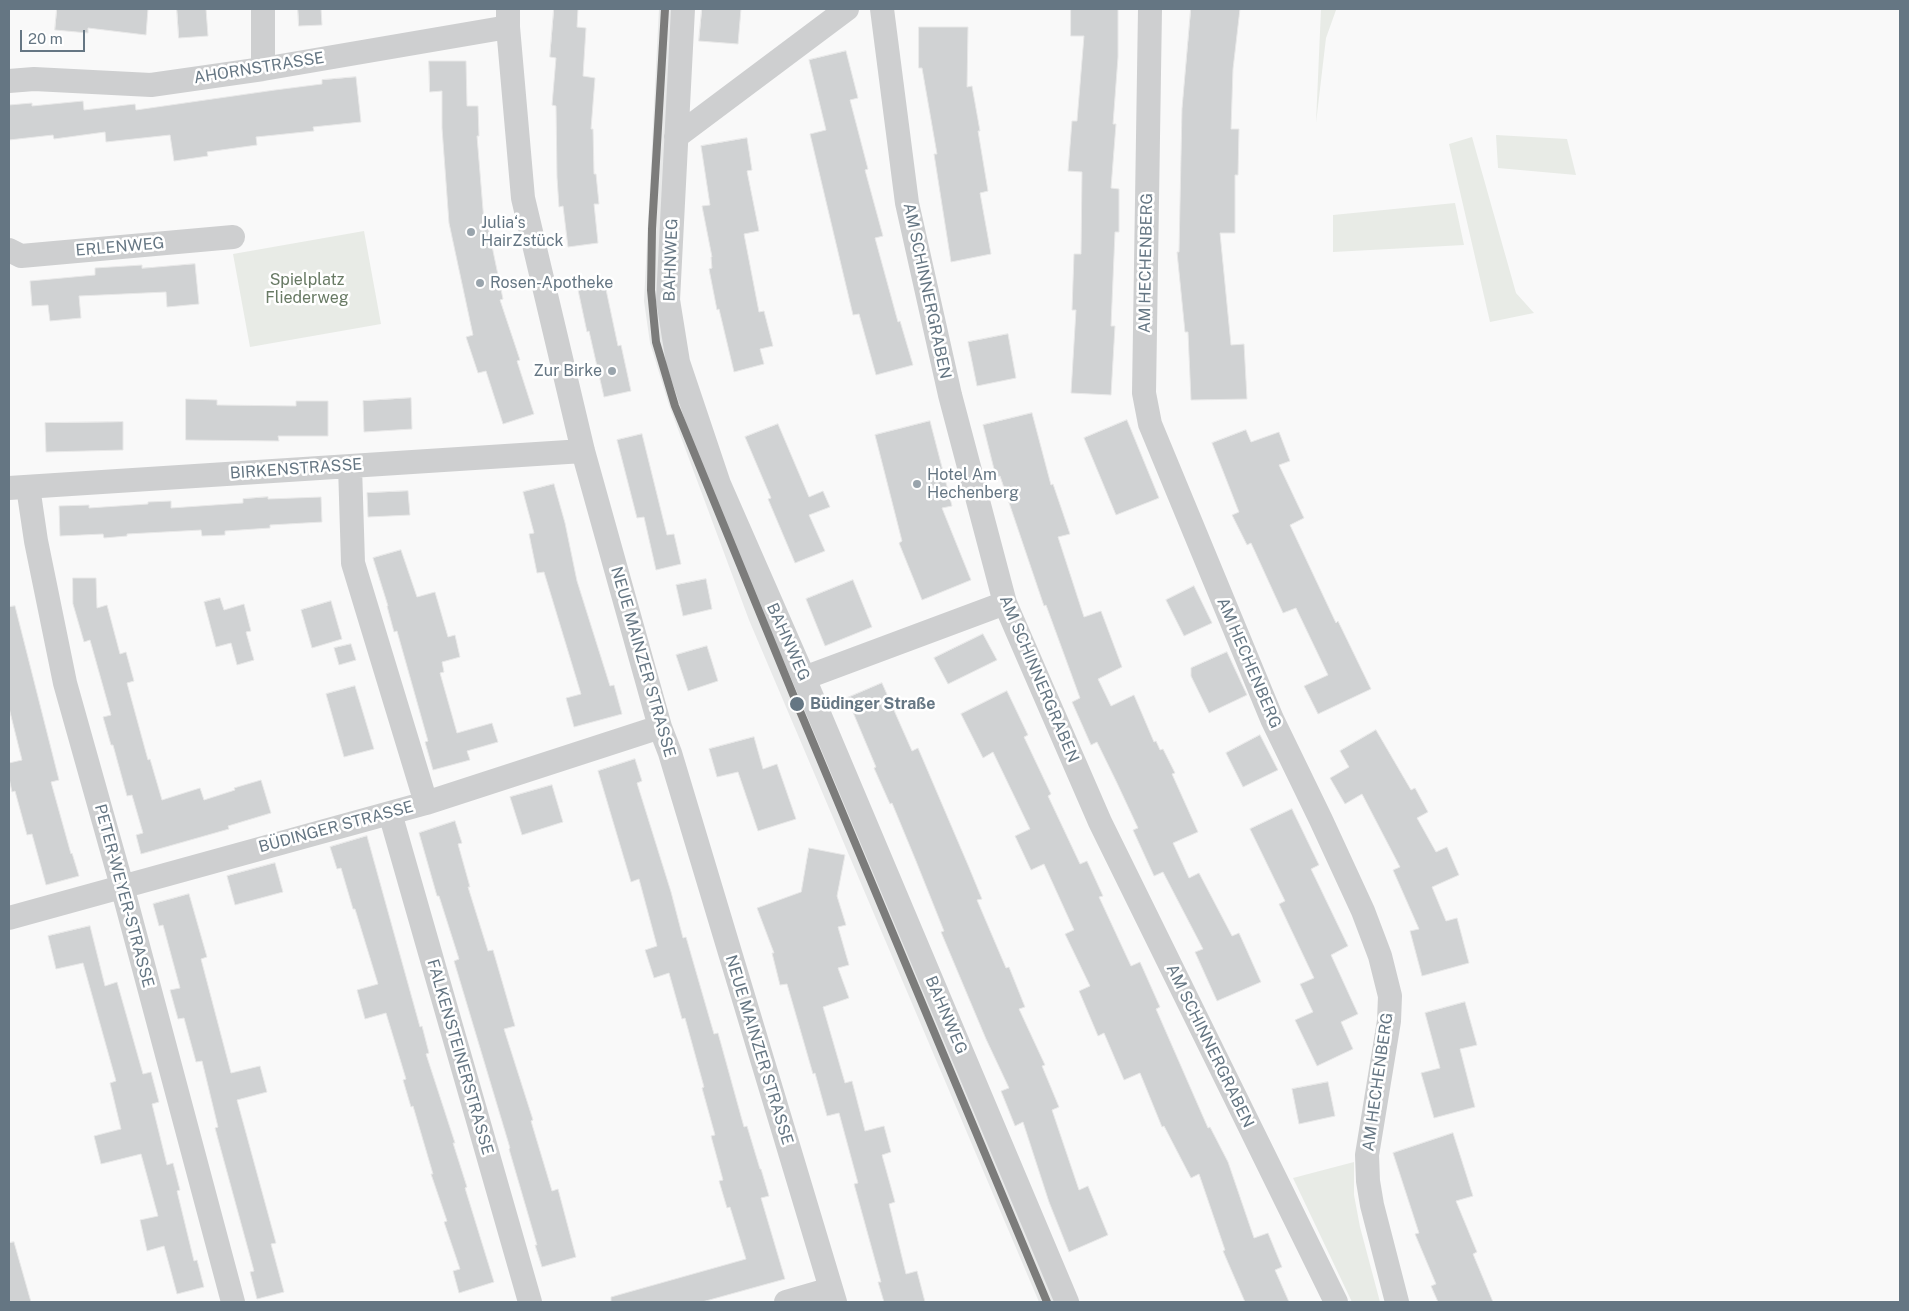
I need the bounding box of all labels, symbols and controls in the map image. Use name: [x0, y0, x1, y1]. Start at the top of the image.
scale bar: [22, 20, 88, 52]
text: 20 m: [28, 30, 63, 47]
street label: AHORNSTRASSE: [192, 48, 326, 88]
street label: AM HECHENBERG: [1135, 193, 1157, 333]
street label: AM SCHINNERGRABEN: [899, 201, 955, 381]
place label: Julia‘s HairZstück: [481, 213, 563, 251]
street label: BAHNWEG: [660, 218, 682, 302]
marker: Julia‘s HairZstück: [465, 226, 477, 238]
street label: ERLENWEG: [75, 234, 165, 260]
park label: Spielplatz Fliederweg: [265, 270, 349, 308]
place label: Rosen-Apotheke: [490, 273, 613, 293]
marker: Rosen-Apotheke: [474, 277, 486, 289]
place label: Zur Birke: [534, 361, 602, 381]
marker: Zur Birke: [606, 365, 618, 377]
street label: BIRKENSTRASSE: [229, 455, 363, 483]
place label: Hotel Am Hechenberg: [927, 465, 1019, 503]
marker: Hotel Am Hechenberg: [911, 478, 923, 490]
street label: NEUE MAINZER STRASSE: [607, 564, 679, 760]
street label: AM SCHINNERGRABEN: [995, 593, 1083, 765]
street label: AM HECHENBERG: [1213, 595, 1285, 731]
street label: BAHNWEG: [762, 600, 814, 684]
place label: Büdinger Straße: [810, 694, 936, 714]
marker: Büdinger Straße: [788, 695, 806, 713]
street label: BÜDINGER STRASSE: [256, 797, 416, 857]
street label: PETER-WEYER-STRASSE: [90, 802, 158, 990]
street label: NEUE MAINZER STRASSE: [721, 953, 797, 1147]
street label: FALKENSTEINERSTRASSE: [423, 957, 497, 1157]
street label: AM SCHINNERGRABEN: [1162, 961, 1258, 1131]
street label: BAHNWEG: [921, 973, 971, 1057]
street label: AM HECHENBERG: [1359, 1011, 1397, 1153]

